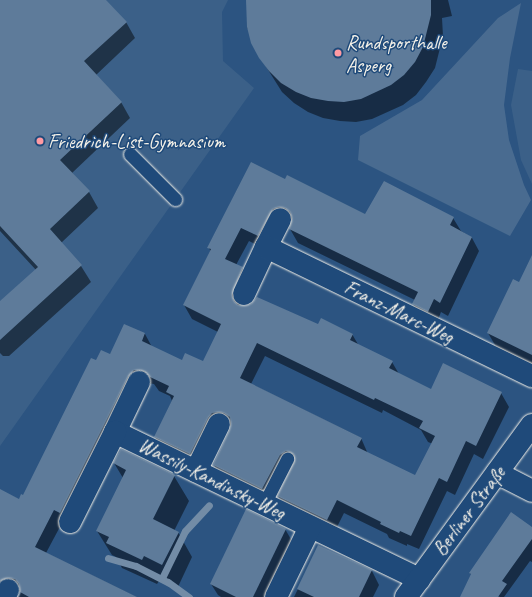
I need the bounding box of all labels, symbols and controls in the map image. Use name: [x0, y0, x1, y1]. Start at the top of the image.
place label: Rundsporthalle Asperg: [346, 30, 446, 77]
marker: Rundsporthalle Asperg: [333, 48, 343, 58]
place label: Friedrich-List-Gymnasium: [48, 129, 225, 153]
marker: Friedrich-List-Gymnasium: [35, 136, 45, 146]
street label: Franz-Marc-Weg: [340, 275, 458, 349]
street label: Wassily-Kandinsky-Weg: [135, 433, 289, 525]
street label: Berliner Straße: [428, 461, 510, 561]

